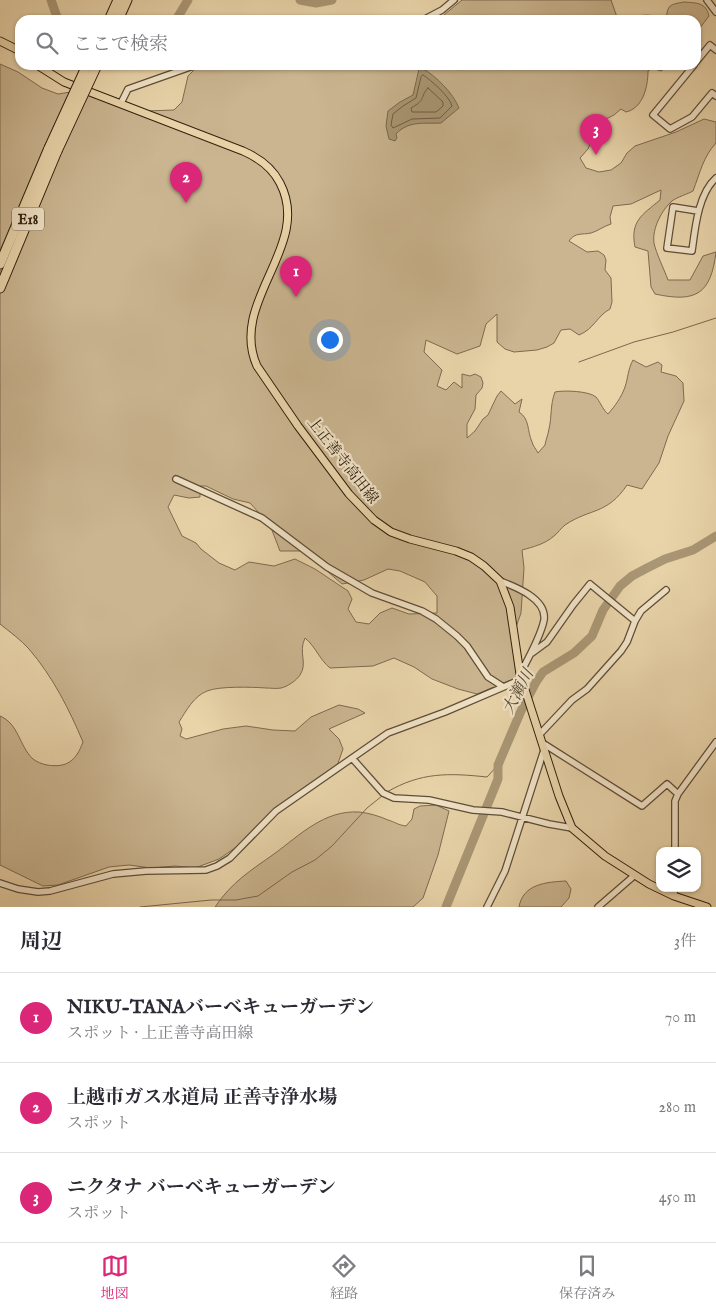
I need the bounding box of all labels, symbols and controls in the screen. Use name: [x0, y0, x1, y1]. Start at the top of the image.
search box: [15, 15, 701, 70]
icon: search: [33, 29, 61, 57]
text: ここで検索: [73, 33, 168, 57]
pin: 3: [580, 114, 612, 155]
pin: 2: [170, 162, 202, 203]
road number: E18: [12, 208, 44, 230]
pin: 1: [280, 256, 312, 297]
your location: [317, 327, 343, 353]
street label: 上正善寺高田線: [303, 413, 382, 508]
water label: 大瀬川: [499, 664, 540, 718]
map controls: [656, 847, 701, 892]
button: layers: [656, 847, 701, 892]
text: 周辺: [20, 929, 62, 956]
text: 3件: [674, 932, 696, 952]
text: NIKU-TANAバーベキューガーデン: [67, 996, 374, 1020]
text: 1: [33, 1008, 39, 1028]
text: 70 m: [665, 1008, 696, 1028]
text: スポット · 上正善寺高田線: [67, 1024, 254, 1044]
text: 上越市ガス水道局 正善寺浄水場: [67, 1086, 337, 1110]
text: 2: [32, 1098, 40, 1118]
text: 280 m: [659, 1098, 696, 1118]
text: スポット: [67, 1114, 131, 1134]
text: ニクタナ バーベキューガーデン: [67, 1176, 336, 1200]
text: 3: [33, 1188, 39, 1208]
text: 450 m: [659, 1188, 696, 1208]
text: スポット: [67, 1204, 131, 1224]
tab: 地図: [101, 1252, 129, 1303]
tab: 経路: [330, 1252, 358, 1303]
tab: 保存済み: [559, 1252, 615, 1303]

